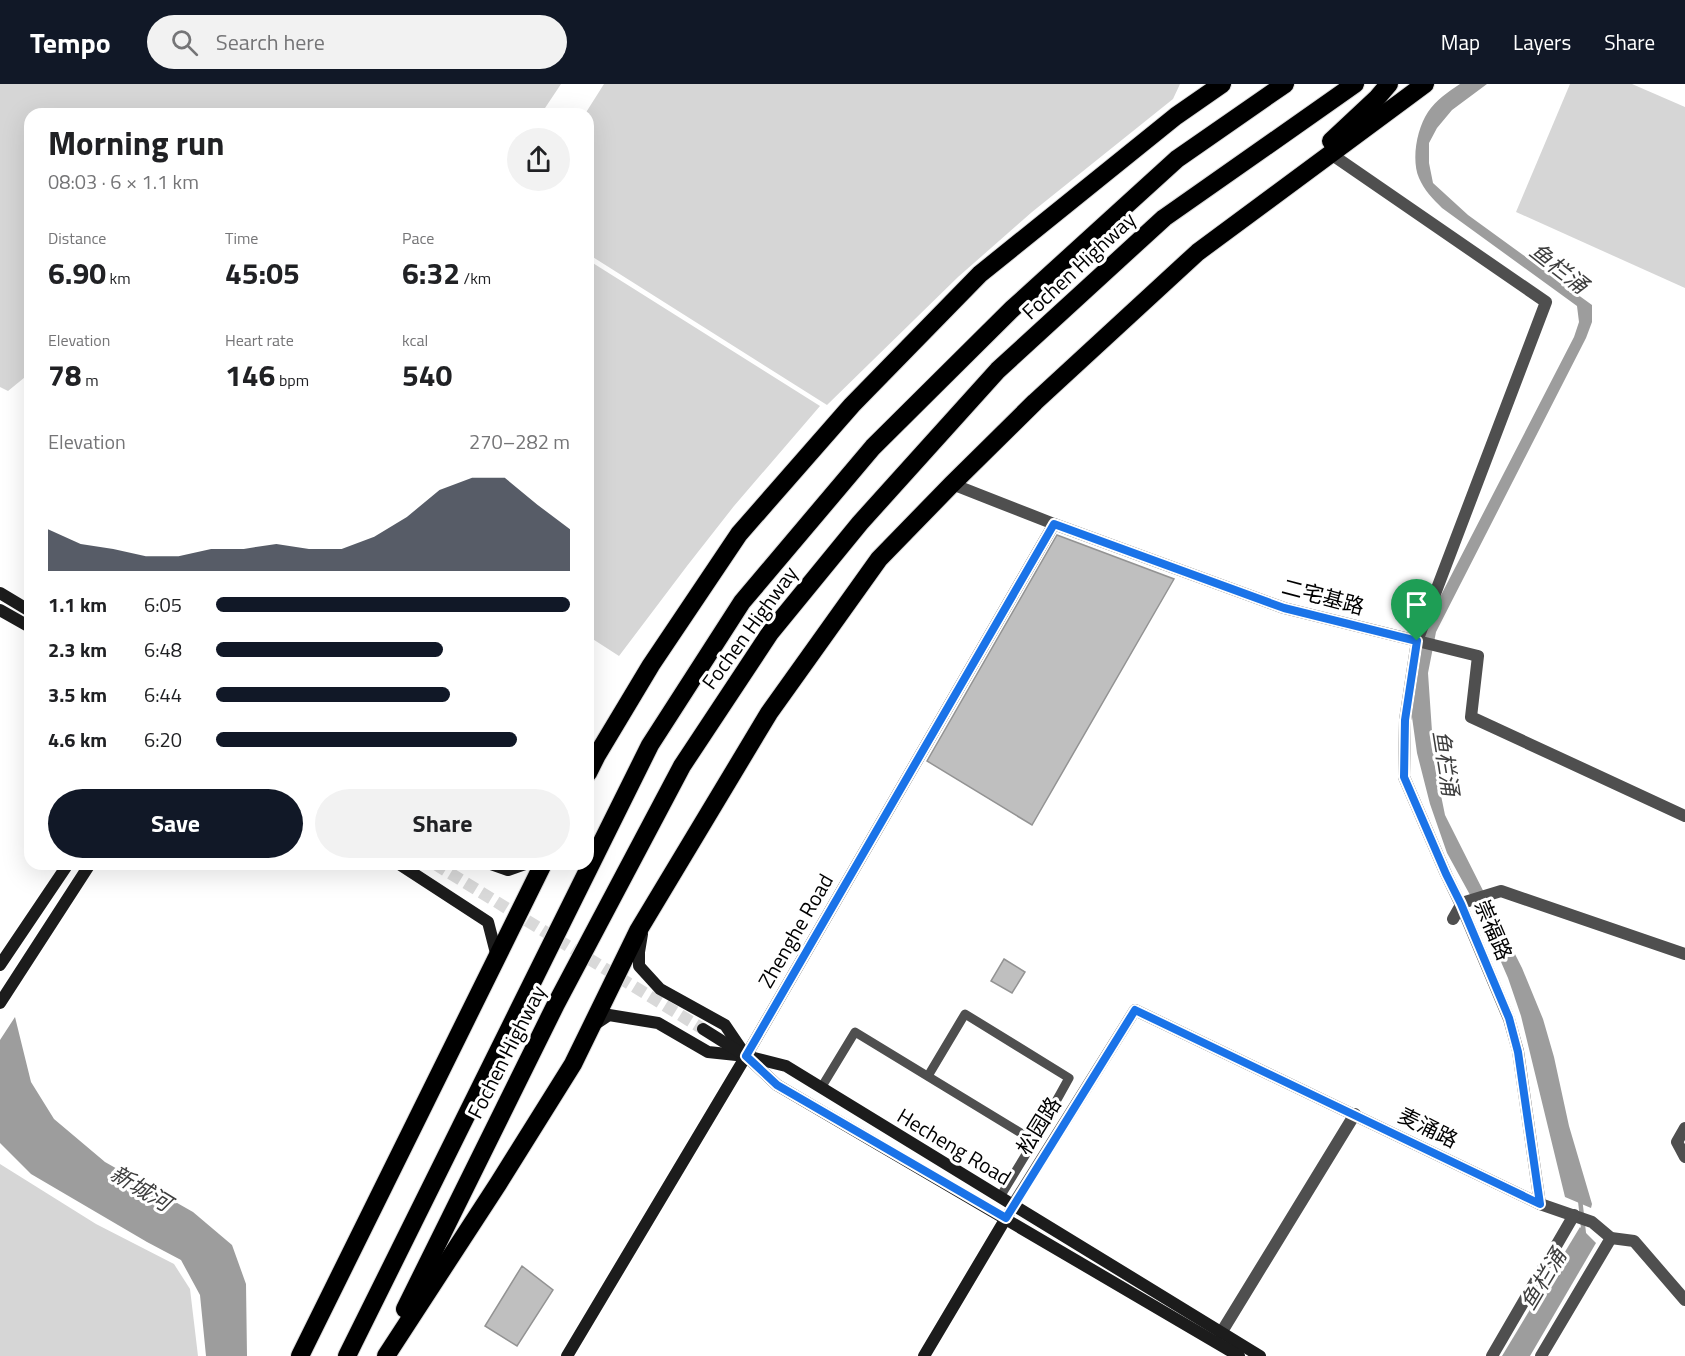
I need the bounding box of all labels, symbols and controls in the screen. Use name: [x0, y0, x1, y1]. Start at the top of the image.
search box: [147, 15, 567, 69]
text: Tempo: [30, 21, 111, 64]
text: Search here: [216, 25, 325, 59]
icon: search: [168, 26, 201, 59]
text: Map: [1441, 26, 1480, 58]
text: Layers: [1513, 26, 1571, 58]
text: Share: [1604, 26, 1655, 58]
text: Morning run: [48, 118, 225, 168]
button: share: [507, 128, 570, 191]
text: 08:03 · 6 × 1.1 km: [48, 166, 199, 197]
street label: Fochen Highway: [1014, 204, 1143, 327]
text: Distance: [48, 226, 106, 250]
text: Time: [225, 226, 258, 250]
text: Pace: [402, 226, 434, 250]
water label: 鱼栏涌: [1523, 234, 1598, 304]
text: 6.90: [48, 250, 106, 296]
text: 45:05: [225, 250, 300, 296]
text: 6:32: [402, 250, 460, 296]
text: km: [106, 266, 131, 290]
text: /km: [460, 266, 491, 290]
text: Elevation: [48, 328, 110, 352]
text: Heart rate: [225, 328, 294, 352]
text: kcal: [402, 328, 428, 352]
text: 78: [48, 352, 82, 398]
text: 146: [225, 352, 275, 398]
text: 540: [402, 352, 452, 398]
text: m: [82, 368, 99, 392]
text: bpm: [275, 368, 309, 392]
text: Elevation: [48, 426, 126, 457]
text: 270–282 m: [469, 426, 570, 457]
street label: Fochen Highway: [693, 559, 805, 696]
street label: 二宅基路: [1279, 570, 1368, 622]
pin: [1391, 579, 1442, 641]
icon: arrive: [1400, 588, 1433, 621]
text: 1.1 km: [48, 589, 107, 620]
text: 6:05: [144, 589, 182, 620]
text: 2.3 km: [48, 634, 107, 665]
text: 6:48: [144, 634, 182, 665]
text: 3.5 km: [48, 679, 107, 710]
text: 6:44: [144, 679, 182, 710]
text: 4.6 km: [48, 724, 107, 755]
text: 6:20: [144, 724, 182, 755]
water label: 鱼栏涌: [1424, 728, 1468, 801]
button: Save: [48, 789, 303, 858]
button: Share: [315, 789, 570, 858]
street label: Zhenghe Road: [749, 867, 841, 994]
street label: 崇福路: [1467, 894, 1521, 965]
street label: Fochen Highway: [459, 979, 553, 1124]
street label: 松园路: [1008, 1090, 1068, 1161]
street label: Hecheng Road: [891, 1099, 1018, 1193]
street label: 麦涌路: [1393, 1099, 1464, 1155]
water label: 新城河: [104, 1156, 181, 1222]
water label: 鱼栏涌: [1511, 1239, 1576, 1316]

